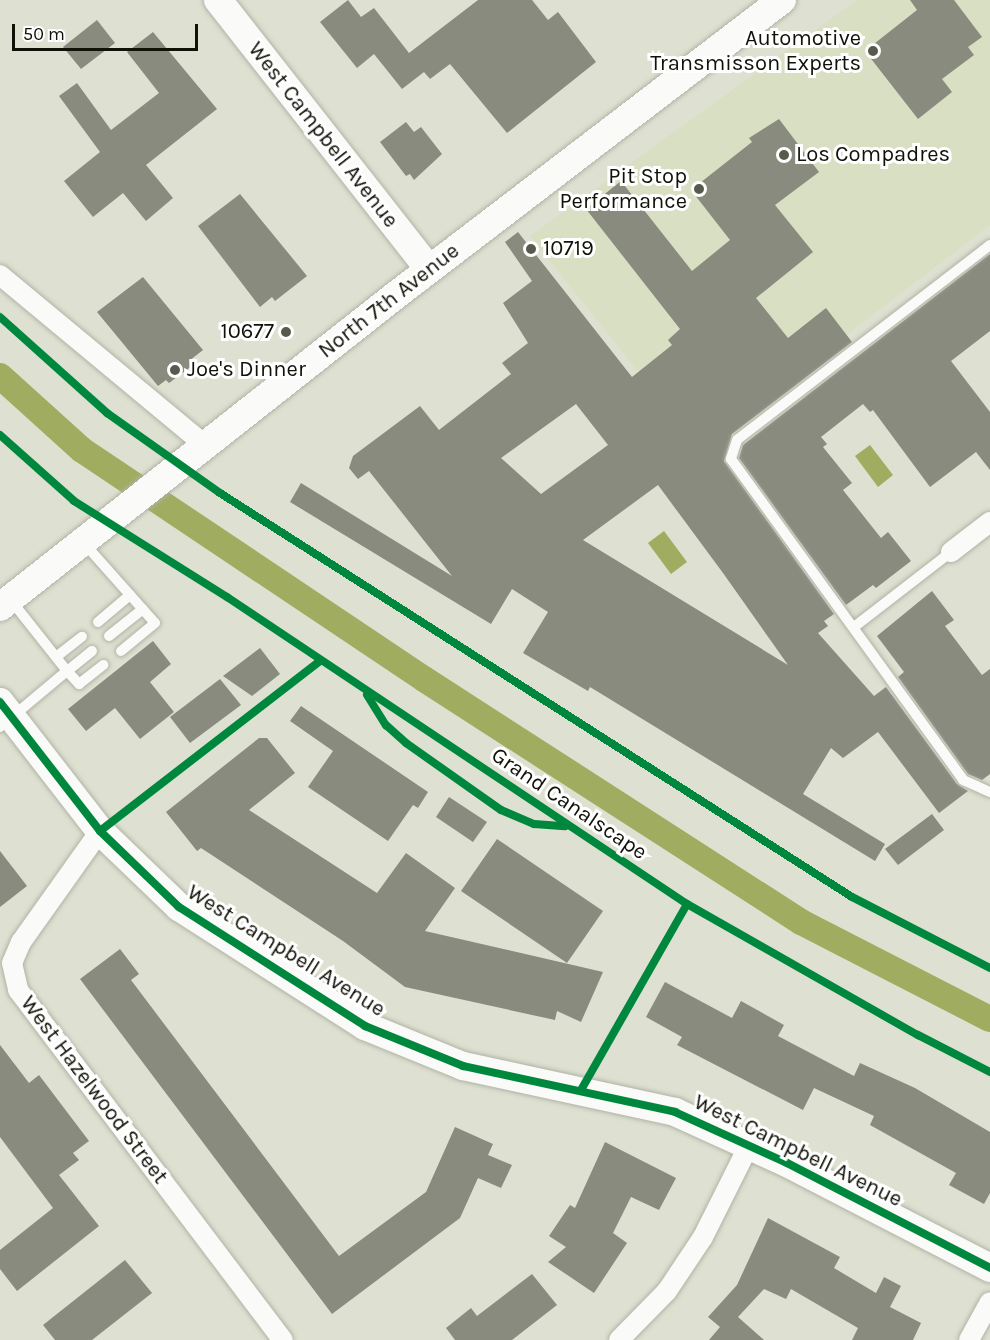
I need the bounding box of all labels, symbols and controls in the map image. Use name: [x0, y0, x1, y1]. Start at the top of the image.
scale bar: [15, 12, 201, 50]
text: 50 m: [23, 23, 65, 45]
place label: Automotive Transmisson Experts: [650, 25, 861, 76]
street label: West Campbell Avenue: [242, 37, 404, 233]
marker: Automotive Transmisson Experts: [866, 44, 880, 58]
place label: Los Compadres: [796, 142, 950, 168]
marker: Los Compadres: [777, 148, 791, 162]
place label: Pit Stop Performance: [559, 163, 687, 214]
marker: Pit Stop Performance: [692, 182, 706, 196]
place label: 10719: [543, 236, 594, 262]
street label: North 7th Avenue: [313, 238, 465, 364]
marker: 10719: [524, 242, 538, 256]
place label: 10677: [220, 319, 274, 345]
marker: 10677: [279, 325, 293, 339]
place label: Joe's Dinner: [187, 357, 306, 383]
marker: Joe's Dinner: [168, 363, 182, 377]
street label: Grand Canalscape: [486, 742, 652, 866]
street label: West Campbell Avenue: [182, 879, 390, 1023]
street label: West Hazelwood Street: [15, 991, 173, 1189]
street label: West Campbell Avenue: [689, 1089, 907, 1213]

